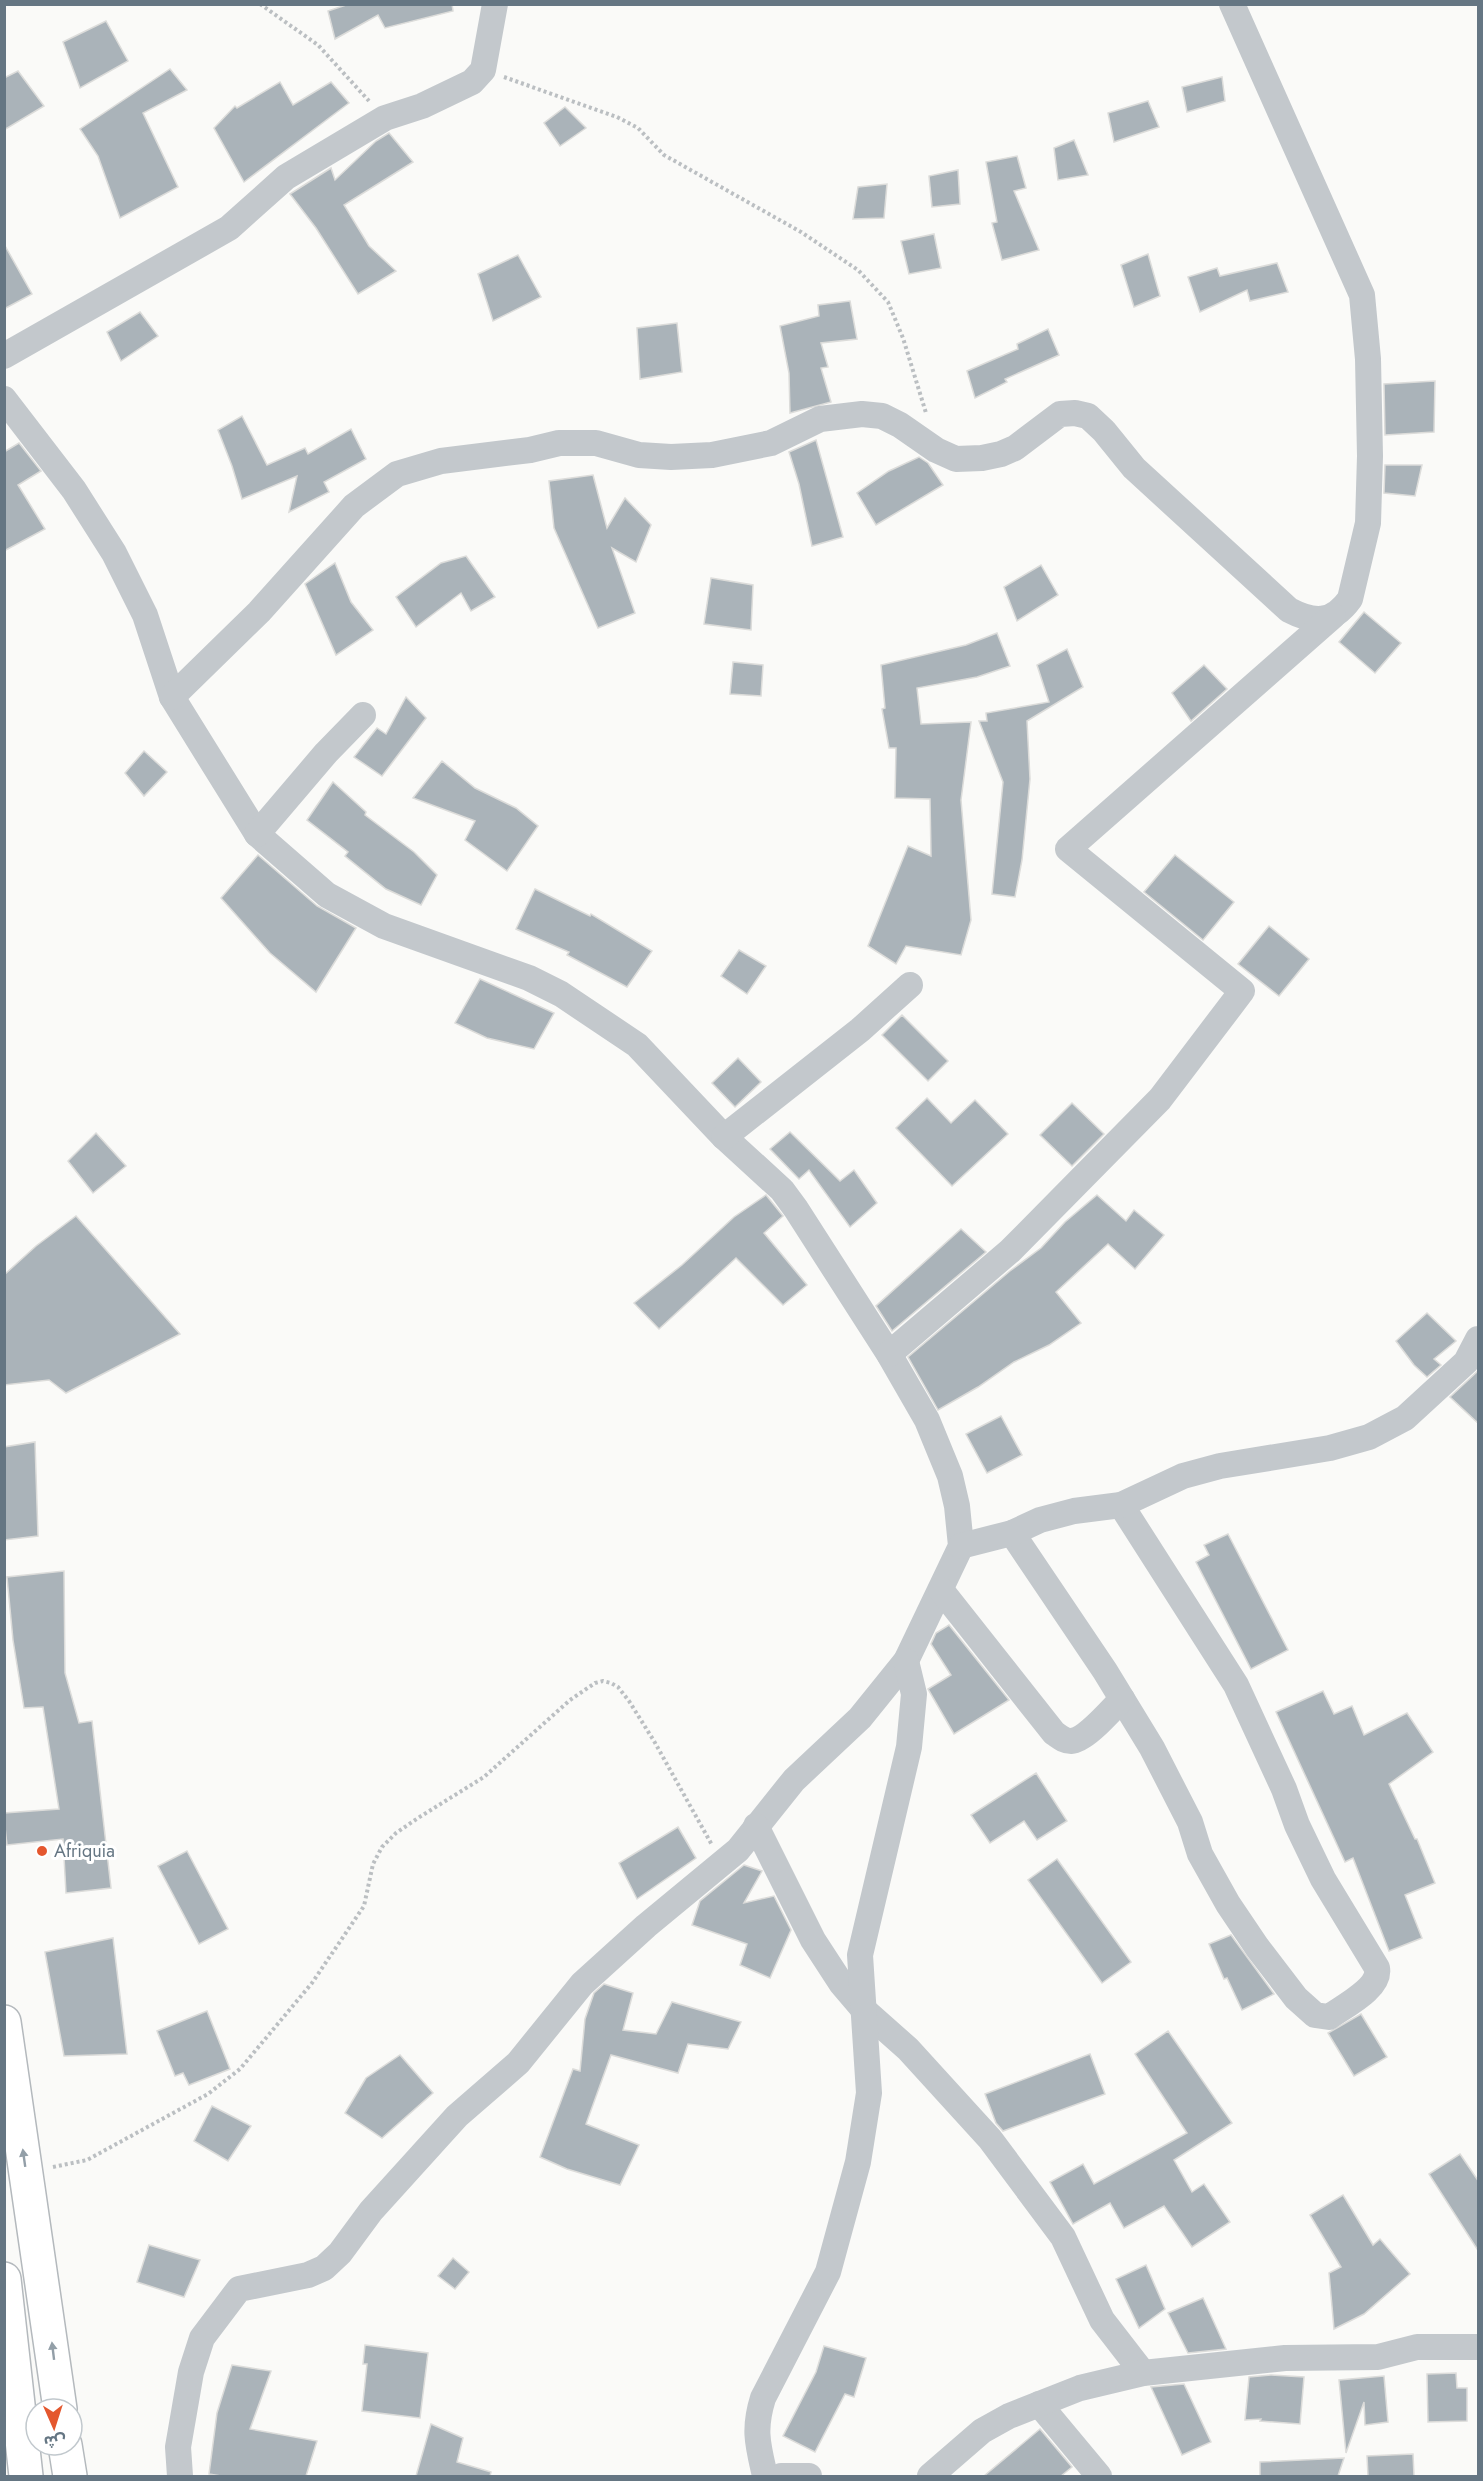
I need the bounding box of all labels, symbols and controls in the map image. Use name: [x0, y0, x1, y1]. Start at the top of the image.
place label: Afriquia: [54, 1838, 115, 1864]
marker: Afriquia: [35, 1844, 49, 1858]
one-way arrow: [19, 2149, 28, 2168]
one-way arrow: [48, 2341, 58, 2360]
north arrow: [24, 2397, 84, 2457]
text: ش: [43, 2429, 66, 2454]

